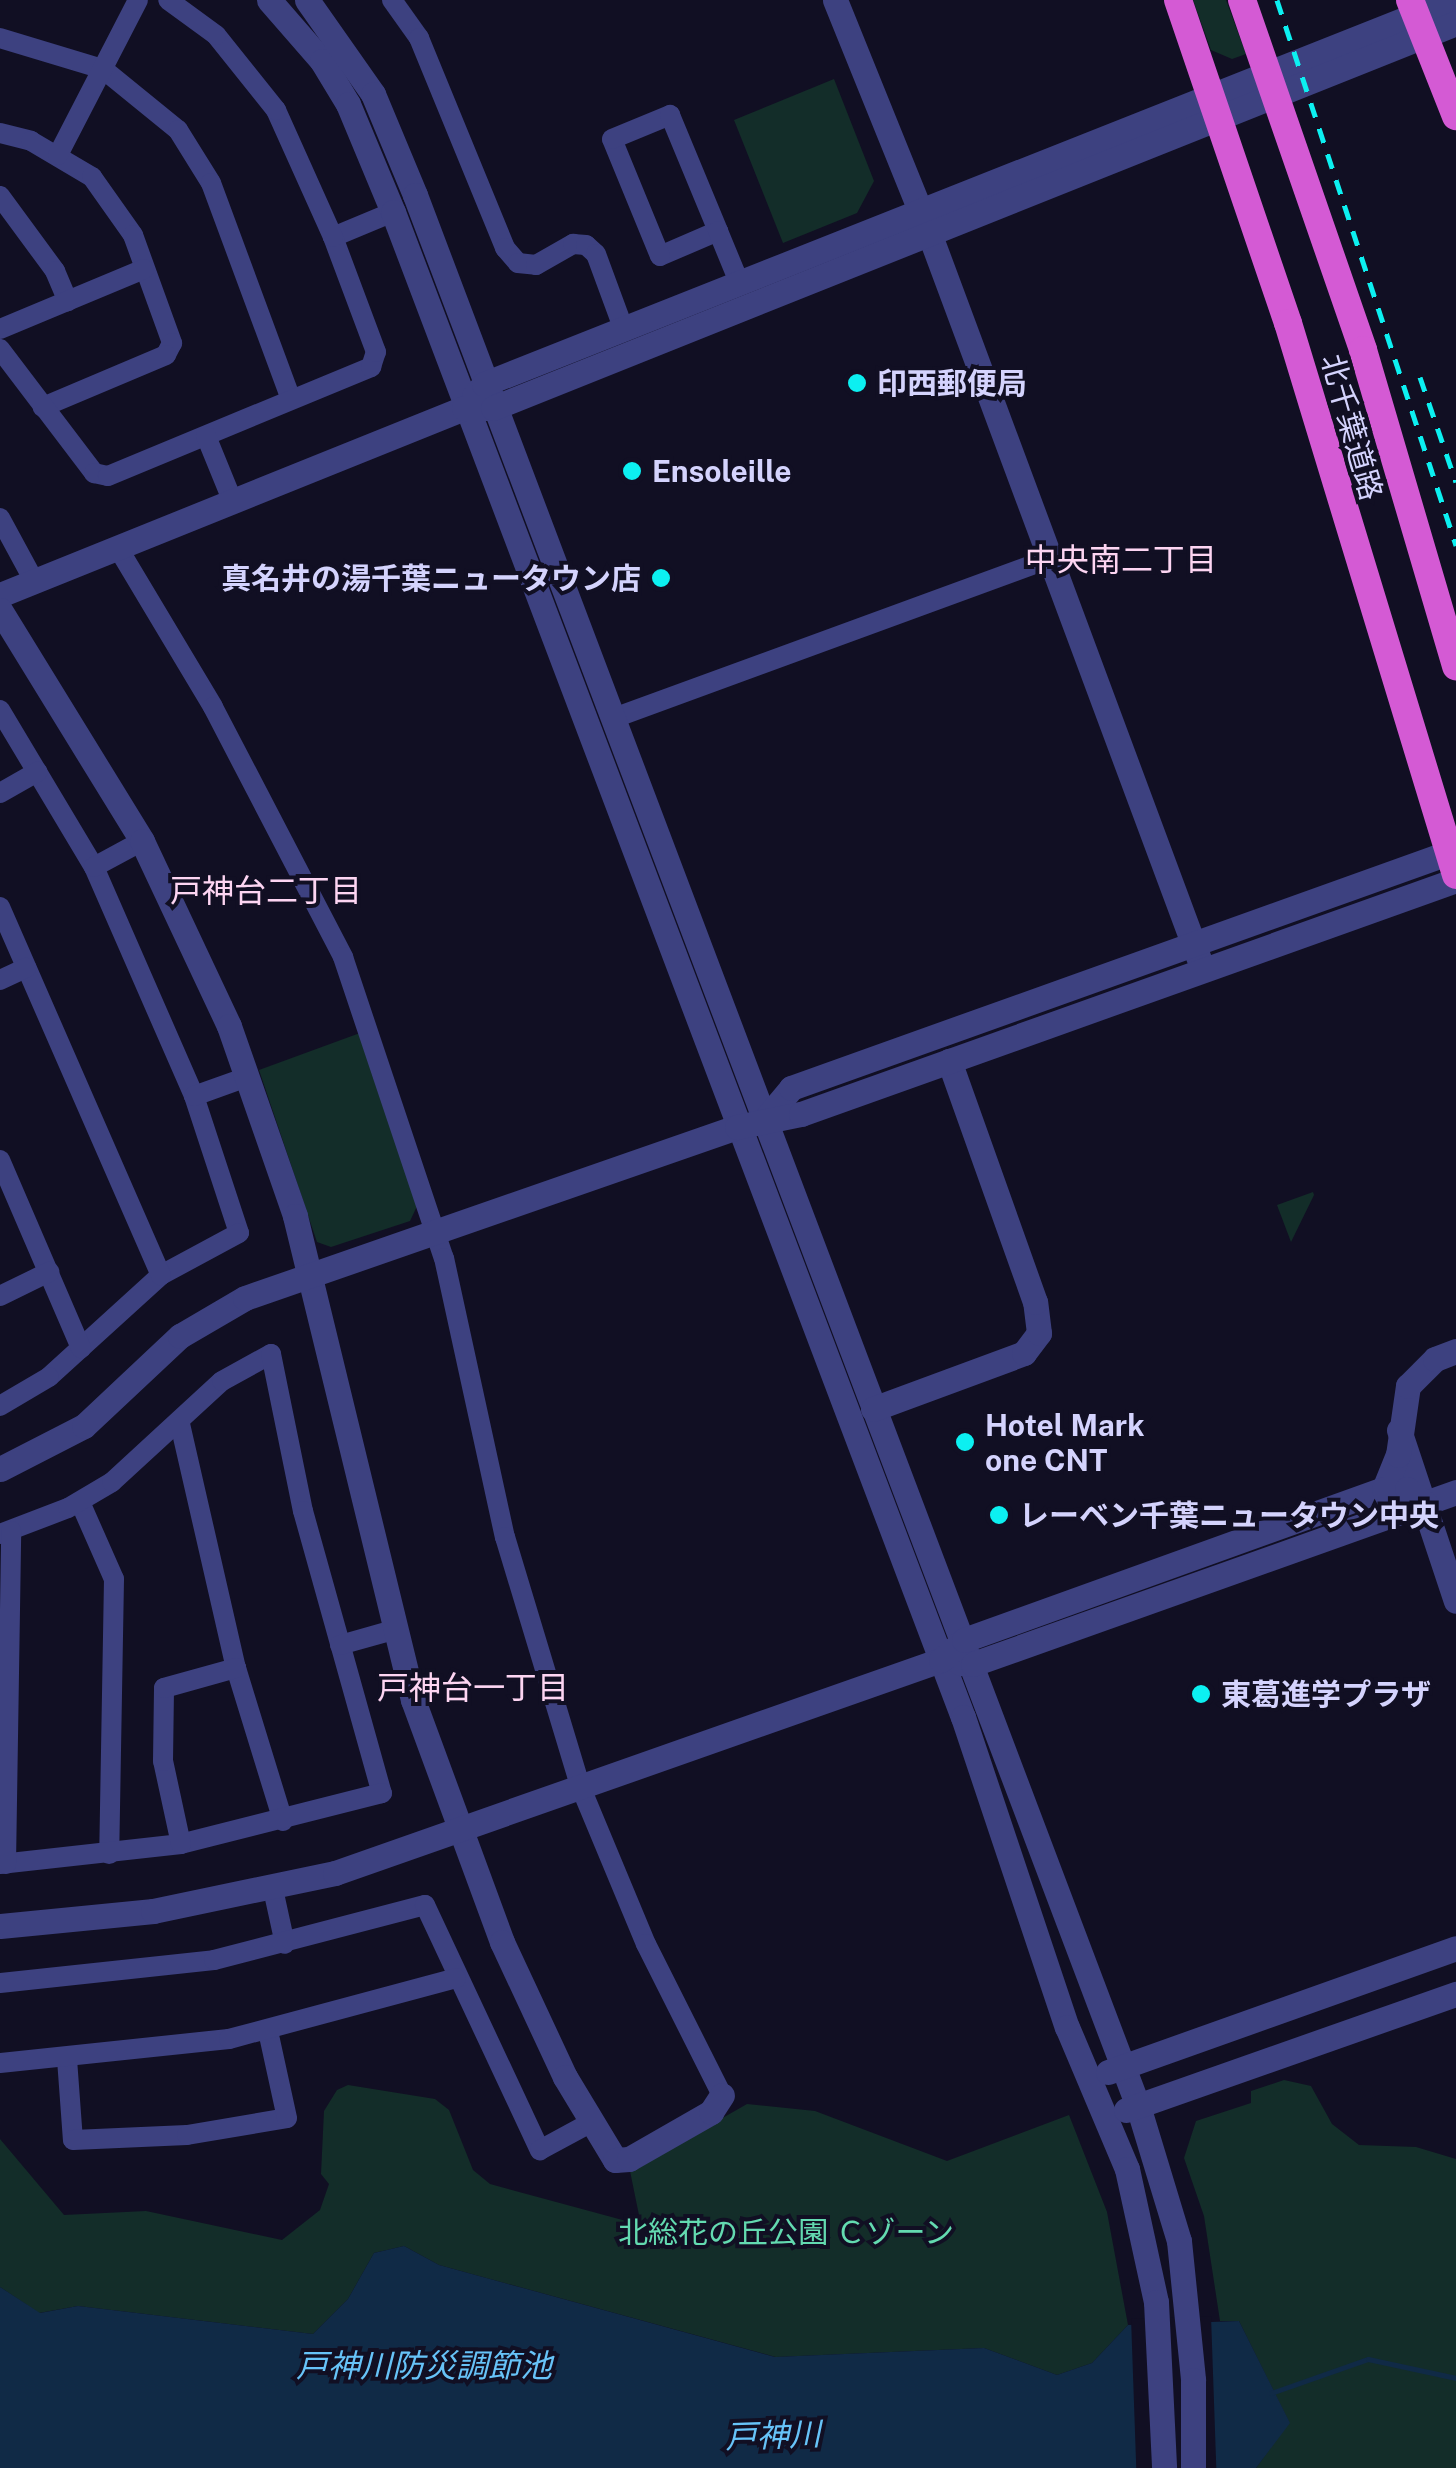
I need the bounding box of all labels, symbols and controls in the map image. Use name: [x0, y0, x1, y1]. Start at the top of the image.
street label: 北千葉道路: [1314, 350, 1390, 504]
place label: 印西郵便局: [877, 365, 1027, 401]
marker: 印西郵便局: [846, 372, 868, 394]
place label: Ensoleille: [652, 453, 792, 489]
marker: Ensoleille: [621, 460, 643, 482]
district label: 中央南二丁目: [1025, 541, 1217, 579]
place label: 真名井の湯千葉ニュータウン店: [221, 560, 641, 596]
marker: 真名井の湯千葉ニュータウン店: [650, 567, 672, 589]
district label: 戸神台二丁目: [170, 872, 362, 910]
place label: Hotel Mark one CNT: [985, 1407, 1145, 1478]
marker: Hotel Mark one CNT: [954, 1431, 976, 1453]
place label: レーベン千葉ニュータウン中央: [1019, 1497, 1439, 1533]
marker: レーベン千葉ニュータウン中央: [988, 1504, 1010, 1526]
district label: 戸神台一丁目: [377, 1669, 569, 1707]
place label: 東葛進学プラザ: [1221, 1676, 1431, 1712]
marker: 東葛進学プラザ: [1190, 1683, 1212, 1705]
park label: 北総花の丘公園 Ｃゾーン: [617, 2214, 955, 2250]
water label: 戸神川防災調節池: [296, 2347, 552, 2385]
water label: 戸神川: [724, 2415, 822, 2457]

